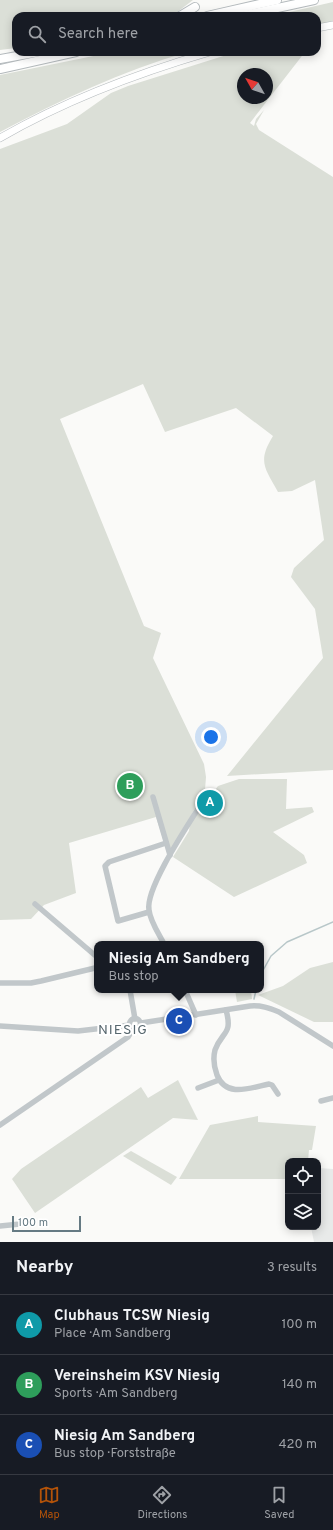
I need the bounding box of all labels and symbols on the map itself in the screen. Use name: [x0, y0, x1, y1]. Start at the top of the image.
north arrow: [237, 68, 273, 104]
your location: [201, 727, 221, 747]
pin: B: [117, 771, 143, 801]
pin: A: [197, 788, 223, 818]
pin: C: [166, 1006, 192, 1036]
district label: NIESIG: [98, 1022, 148, 1039]
scale bar: [12, 1214, 81, 1233]

